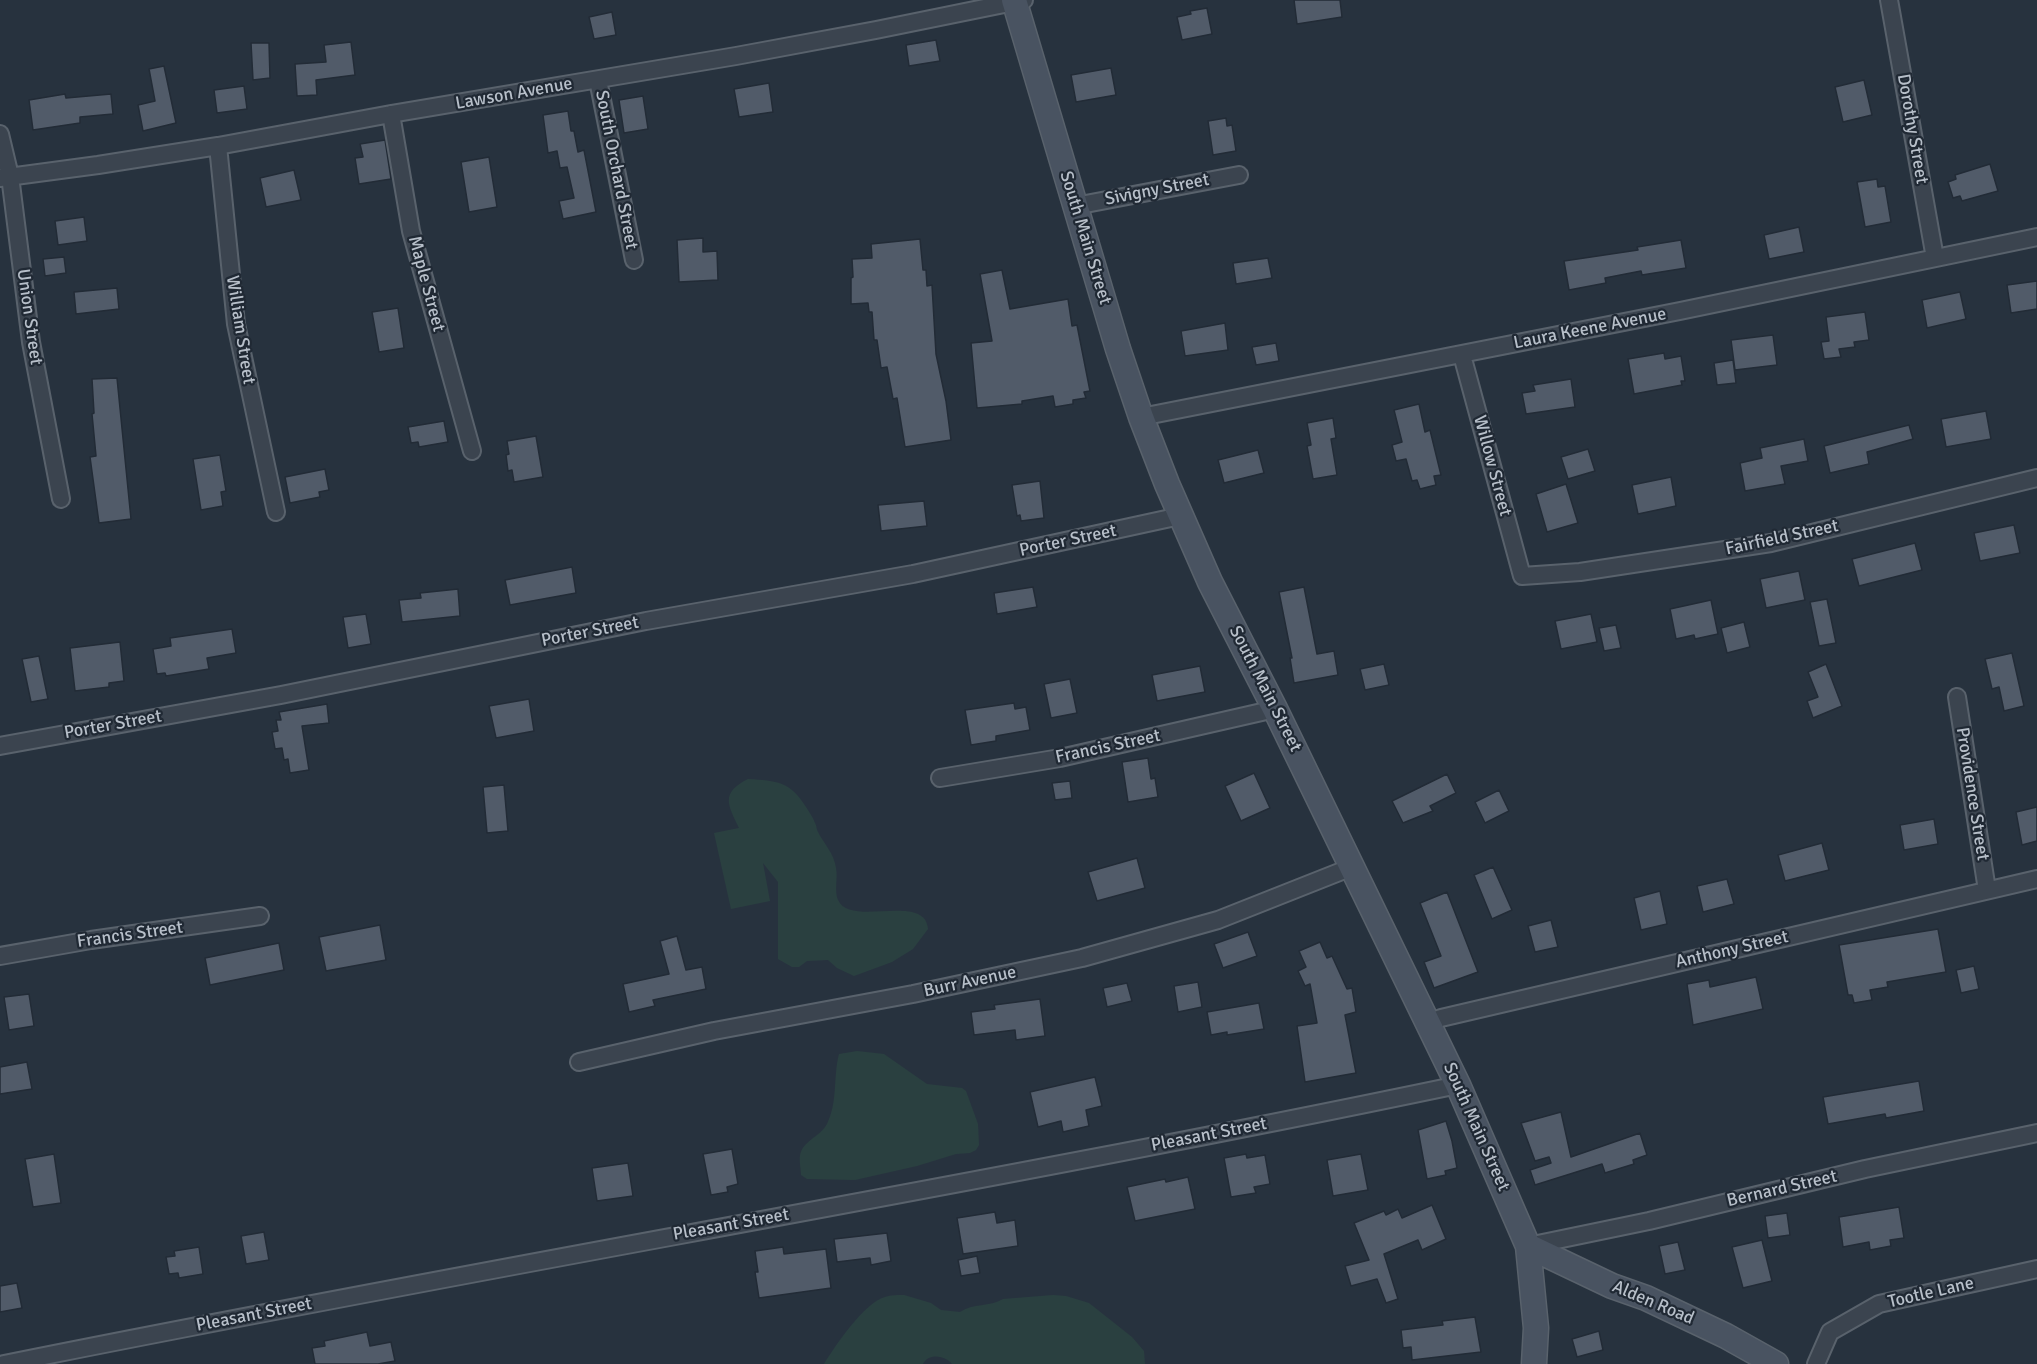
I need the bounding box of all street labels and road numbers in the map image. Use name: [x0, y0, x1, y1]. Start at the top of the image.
street label: Dorothy Street: [1892, 72, 1932, 186]
street label: Lawson Avenue: [454, 73, 574, 115]
street label: South Orchard Street: [590, 89, 642, 251]
street label: South Main Street: [1054, 169, 1116, 307]
street label: Sivigny Street: [1103, 169, 1211, 211]
street label: Maple Street: [403, 234, 449, 334]
street label: Union Street: [12, 268, 46, 366]
street label: William Street: [221, 274, 259, 386]
street label: Laura Keene Avenue: [1512, 304, 1668, 354]
street label: Willow Street: [1468, 413, 1516, 519]
street label: Fairfield Street: [1723, 515, 1841, 561]
street label: Porter Street: [1017, 520, 1119, 562]
street label: Porter Street: [539, 612, 641, 652]
street label: South Main Street: [1224, 622, 1306, 756]
street label: Porter Street: [63, 706, 163, 744]
street label: Francis Street: [1054, 725, 1162, 769]
street label: Providence Street: [1951, 726, 1993, 862]
street label: Francis Street: [76, 917, 184, 953]
street label: Anthony Street: [1674, 927, 1790, 973]
street label: Burr Avenue: [922, 962, 1018, 1002]
street label: South Main Street: [1438, 1059, 1514, 1195]
street label: Pleasant Street: [1149, 1113, 1269, 1157]
street label: Bernard Street: [1725, 1166, 1839, 1212]
street label: Pleasant Street: [671, 1204, 791, 1246]
street label: Tootle Lane: [1886, 1273, 1976, 1313]
street label: Alden Road: [1609, 1276, 1697, 1330]
street label: Pleasant Street: [194, 1293, 314, 1337]

